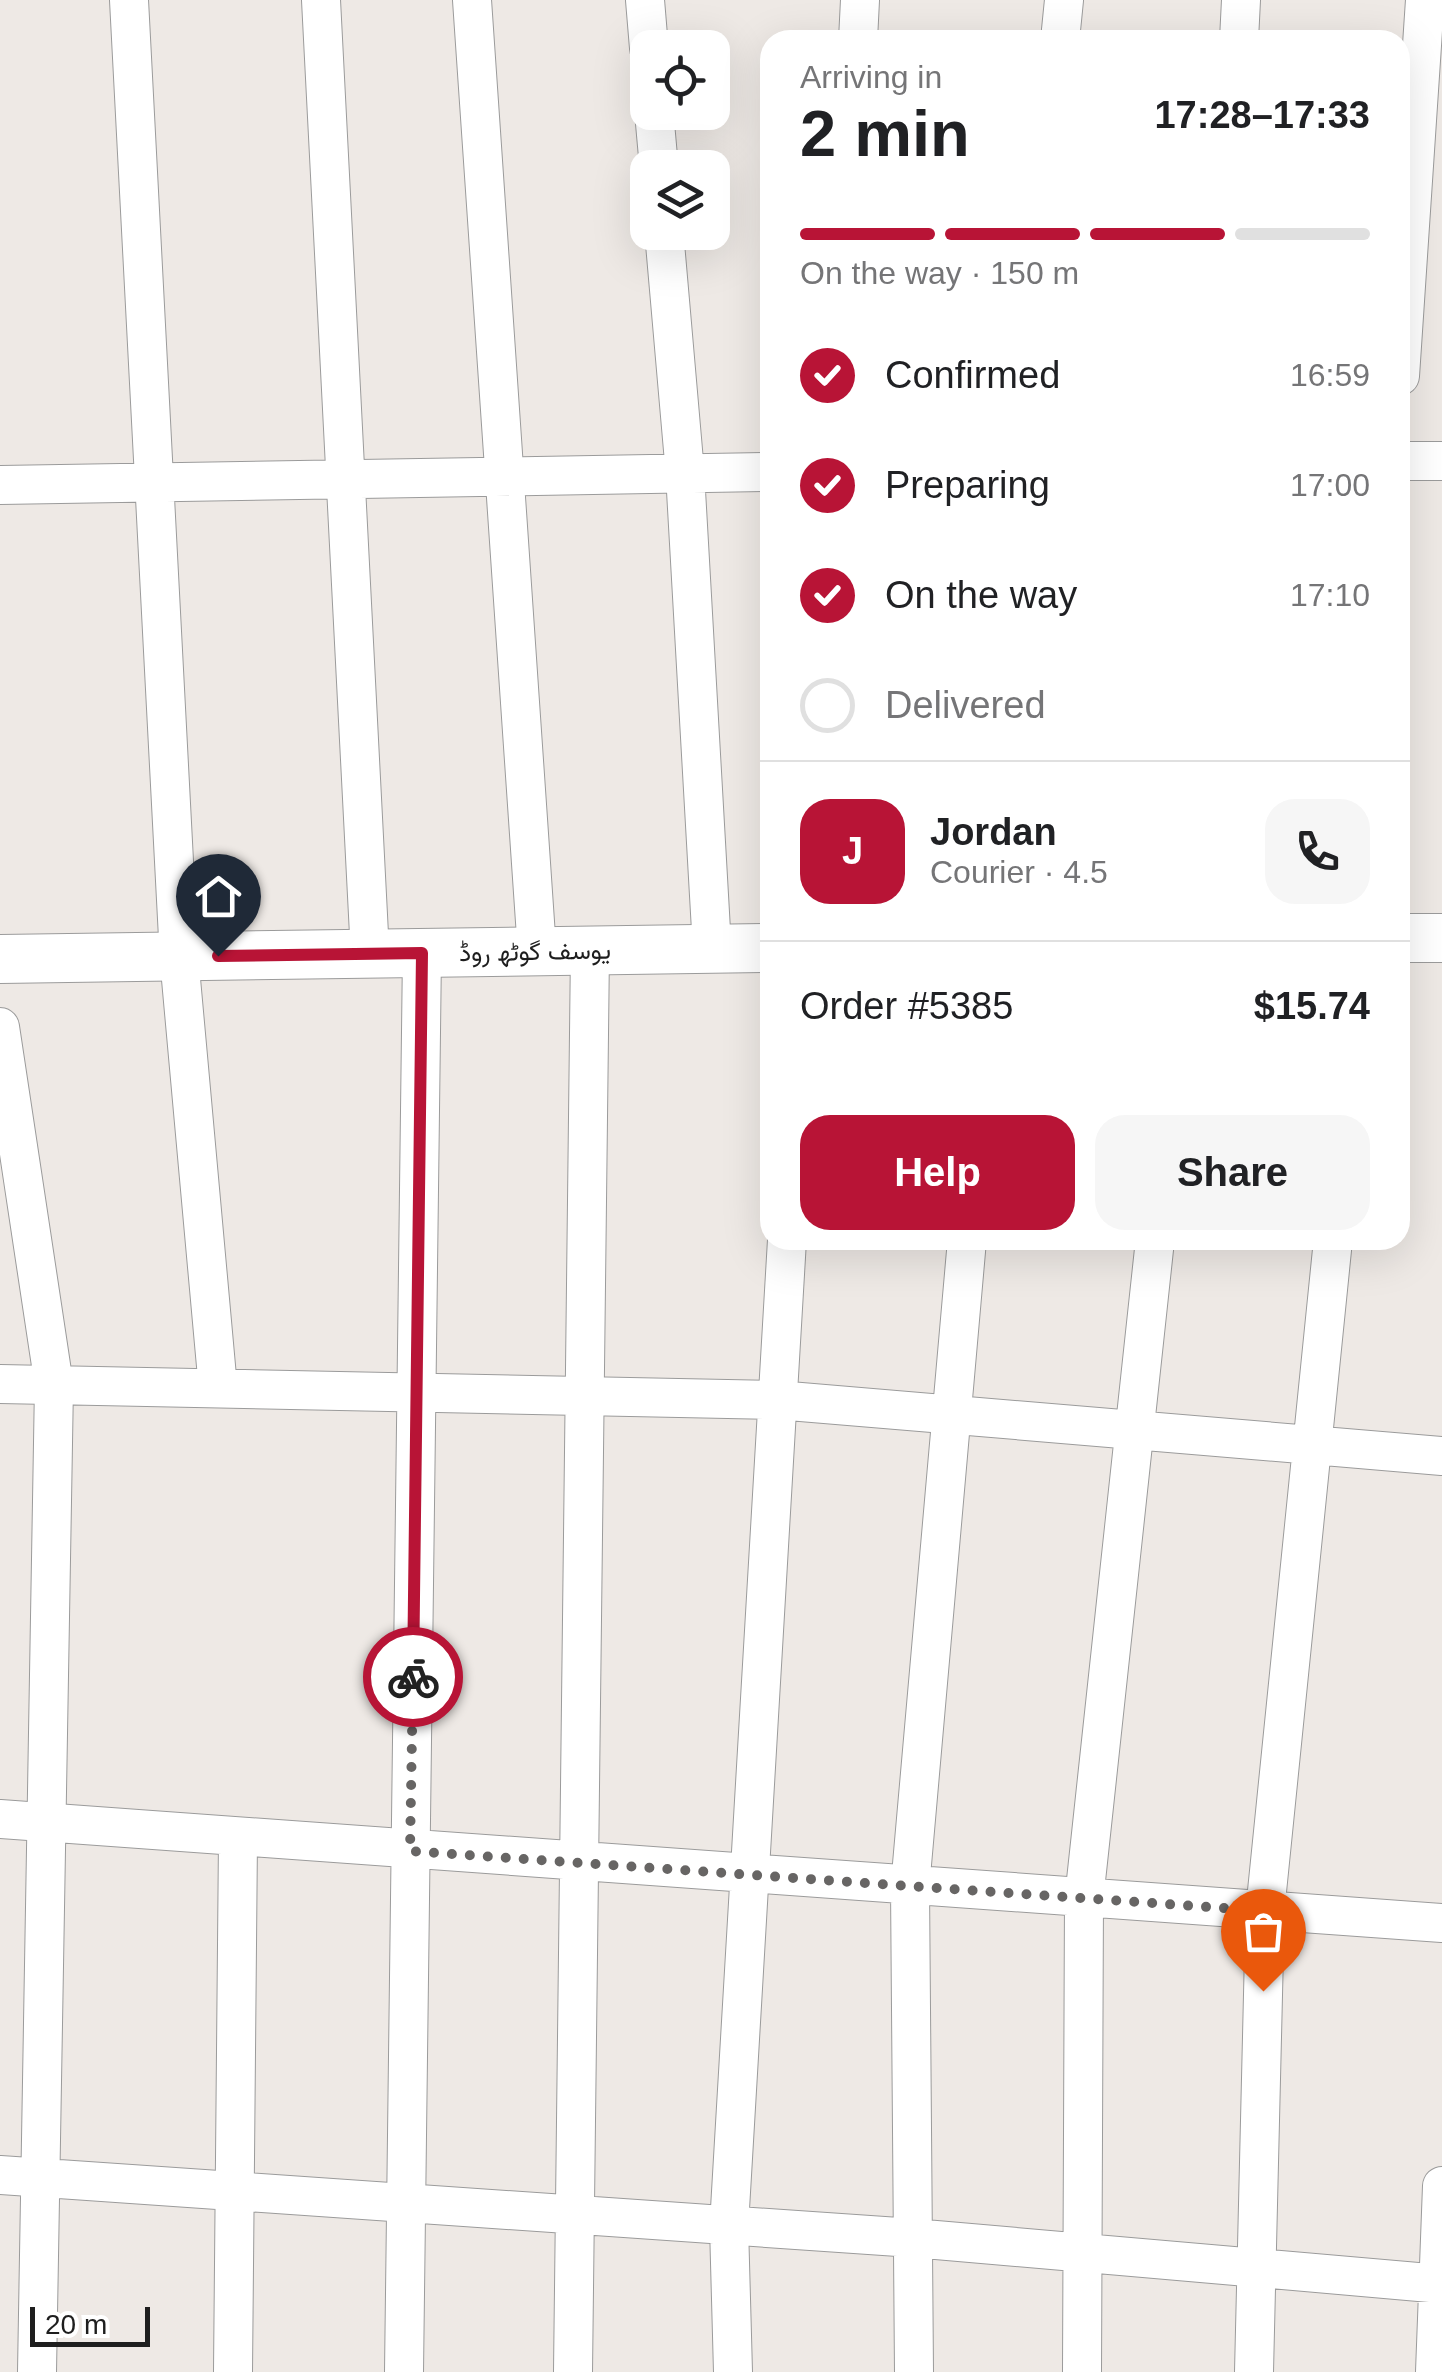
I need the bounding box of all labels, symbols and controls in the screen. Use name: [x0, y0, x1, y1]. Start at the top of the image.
map controls: [630, 30, 730, 250]
button: locate: [630, 30, 730, 130]
text: Arriving in: [800, 59, 942, 95]
text: 17:28–17:33: [1154, 94, 1370, 136]
text: 2 min: [800, 97, 970, 170]
button: layers: [630, 150, 730, 250]
text: On the way · 150 m: [800, 255, 1079, 291]
icon: check: [800, 348, 855, 403]
text: Confirmed: [885, 354, 1060, 396]
text: 16:59: [1290, 357, 1370, 393]
icon: check: [800, 458, 855, 513]
text: Preparing: [885, 464, 1050, 506]
text: 17:00: [1290, 467, 1370, 503]
icon: check: [800, 568, 855, 623]
text: On the way: [885, 574, 1077, 616]
text: 17:10: [1290, 577, 1370, 613]
text: Delivered: [885, 684, 1046, 726]
button: phone: [1265, 799, 1370, 904]
text: Jordan: [930, 811, 1057, 853]
text: J: [842, 830, 863, 872]
pin: [176, 854, 261, 957]
text: Courier · 4.5: [930, 854, 1108, 890]
icon: home: [191, 869, 246, 924]
street label: یوسف گوٹھ روڈ: [459, 936, 611, 968]
text: Order #5385: [800, 985, 1013, 1027]
text: $15.74: [1254, 985, 1370, 1027]
button: Help: [800, 1115, 1075, 1230]
button: Share: [1095, 1115, 1370, 1230]
courier: [363, 1627, 463, 1727]
icon: bike: [386, 1650, 441, 1705]
pin: [1221, 1889, 1306, 1992]
icon: bag: [1236, 1904, 1291, 1959]
scale bar: [30, 2302, 150, 2346]
text: 20 m: [45, 2309, 107, 2340]

